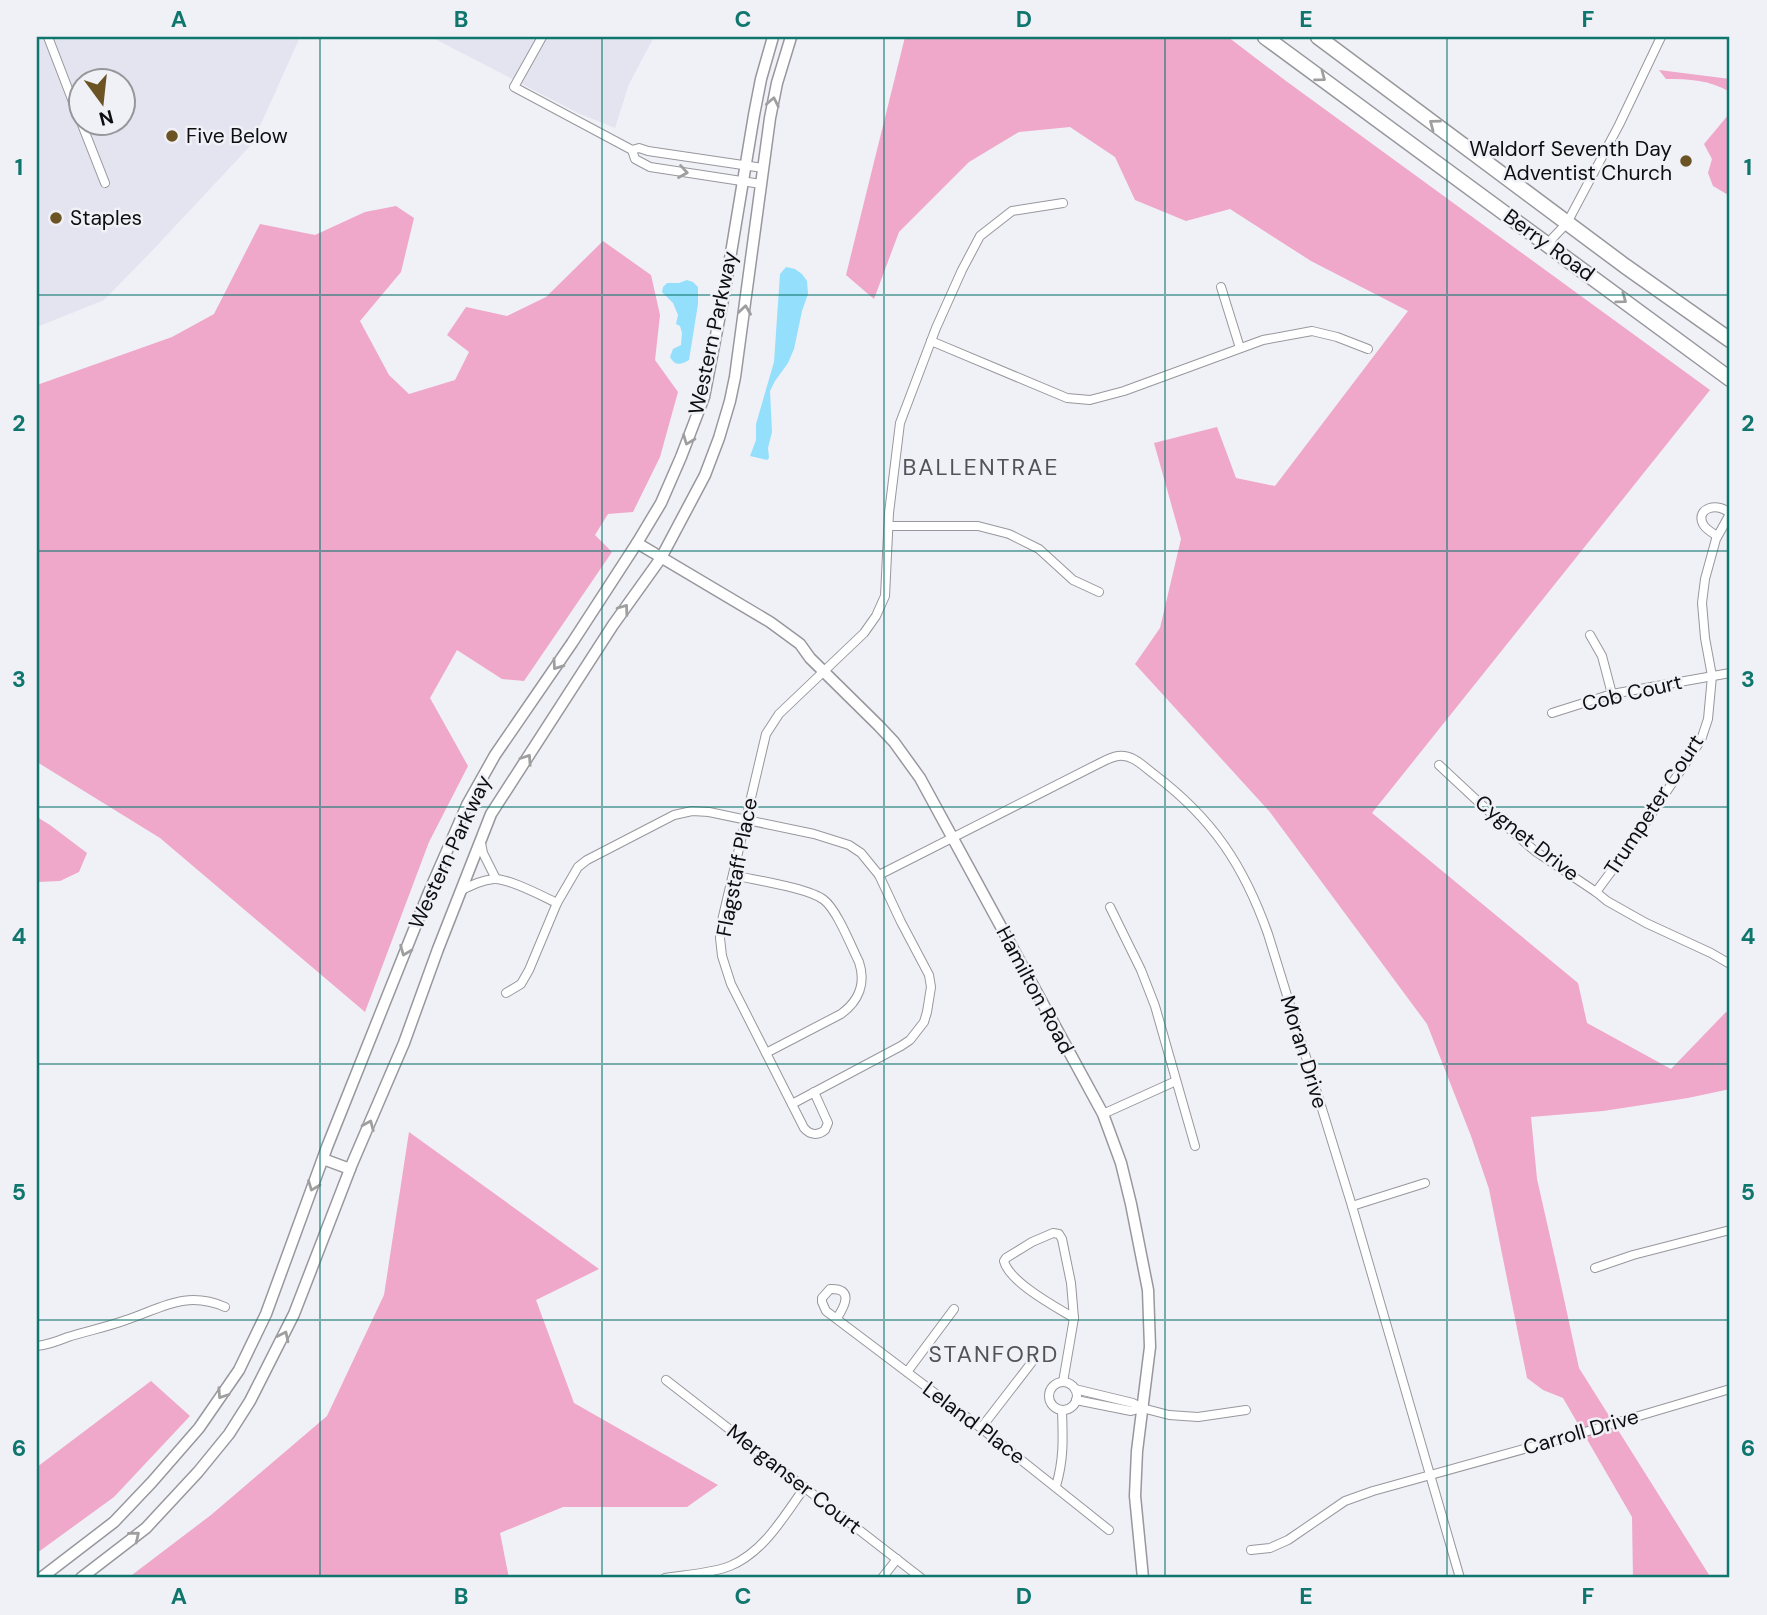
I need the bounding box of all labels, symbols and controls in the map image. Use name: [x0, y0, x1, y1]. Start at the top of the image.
text: A: [171, 4, 187, 34]
text: B: [454, 4, 468, 34]
text: C: [735, 4, 751, 34]
text: D: [1016, 4, 1032, 34]
text: E: [1299, 4, 1313, 34]
text: F: [1582, 4, 1595, 34]
north arrow: [66, 66, 136, 136]
one-way arrow: [1313, 68, 1326, 81]
one-way arrow: [765, 96, 780, 108]
text: N: [96, 104, 116, 132]
one-way arrow: [1429, 119, 1442, 132]
place label: Five Below: [186, 122, 288, 150]
marker: Five Below: [164, 128, 180, 144]
place label: Waldorf Seventh Day Adventist Church: [1469, 135, 1672, 187]
text: 1: [15, 152, 23, 182]
text: 1: [1744, 152, 1752, 182]
marker: Waldorf Seventh Day Adventist Church: [1678, 153, 1694, 169]
one-way arrow: [678, 165, 689, 180]
street label: Berry Road: [1498, 202, 1600, 288]
place label: Staples: [70, 204, 142, 232]
marker: Staples: [48, 210, 64, 226]
street label: Western Parkway: [682, 248, 744, 417]
one-way arrow: [1614, 291, 1627, 303]
one-way arrow: [737, 304, 752, 316]
text: 2: [12, 408, 26, 438]
text: 2: [1741, 408, 1755, 438]
one-way arrow: [683, 433, 697, 445]
district label: BALLENTRAE: [903, 452, 1059, 482]
one-way arrow: [616, 605, 629, 617]
one-way arrow: [553, 657, 565, 670]
text: 3: [12, 664, 26, 694]
text: 3: [1741, 664, 1755, 694]
street label: Cob Court: [1579, 668, 1685, 718]
street label: Trumpeter Court: [1598, 729, 1710, 881]
one-way arrow: [519, 754, 532, 767]
street label: Western Parkway: [402, 770, 498, 933]
street label: Cygnet Drive: [1469, 788, 1585, 888]
street label: Flagstaff Place: [710, 795, 764, 939]
text: 4: [12, 921, 27, 951]
street label: Hamilton Road: [990, 921, 1080, 1059]
text: 4: [1741, 921, 1756, 951]
one-way arrow: [400, 945, 414, 957]
street label: Moran Drive: [1274, 992, 1334, 1112]
one-way arrow: [360, 1120, 374, 1132]
text: 5: [12, 1177, 26, 1207]
text: 5: [1741, 1177, 1755, 1207]
one-way arrow: [307, 1179, 321, 1191]
one-way arrow: [275, 1331, 289, 1343]
district label: STANFORD: [929, 1339, 1059, 1369]
street label: Leland Place: [917, 1375, 1031, 1471]
one-way arrow: [218, 1386, 230, 1399]
street label: Carroll Drive: [1520, 1402, 1642, 1462]
street label: Merganser Court: [721, 1418, 867, 1540]
text: 6: [12, 1433, 26, 1463]
text: 6: [1741, 1433, 1755, 1463]
one-way arrow: [127, 1532, 139, 1545]
text: A: [171, 1581, 187, 1611]
text: B: [454, 1581, 468, 1611]
text: C: [735, 1581, 751, 1611]
text: D: [1016, 1581, 1032, 1611]
text: E: [1299, 1581, 1313, 1611]
text: F: [1582, 1581, 1595, 1611]

